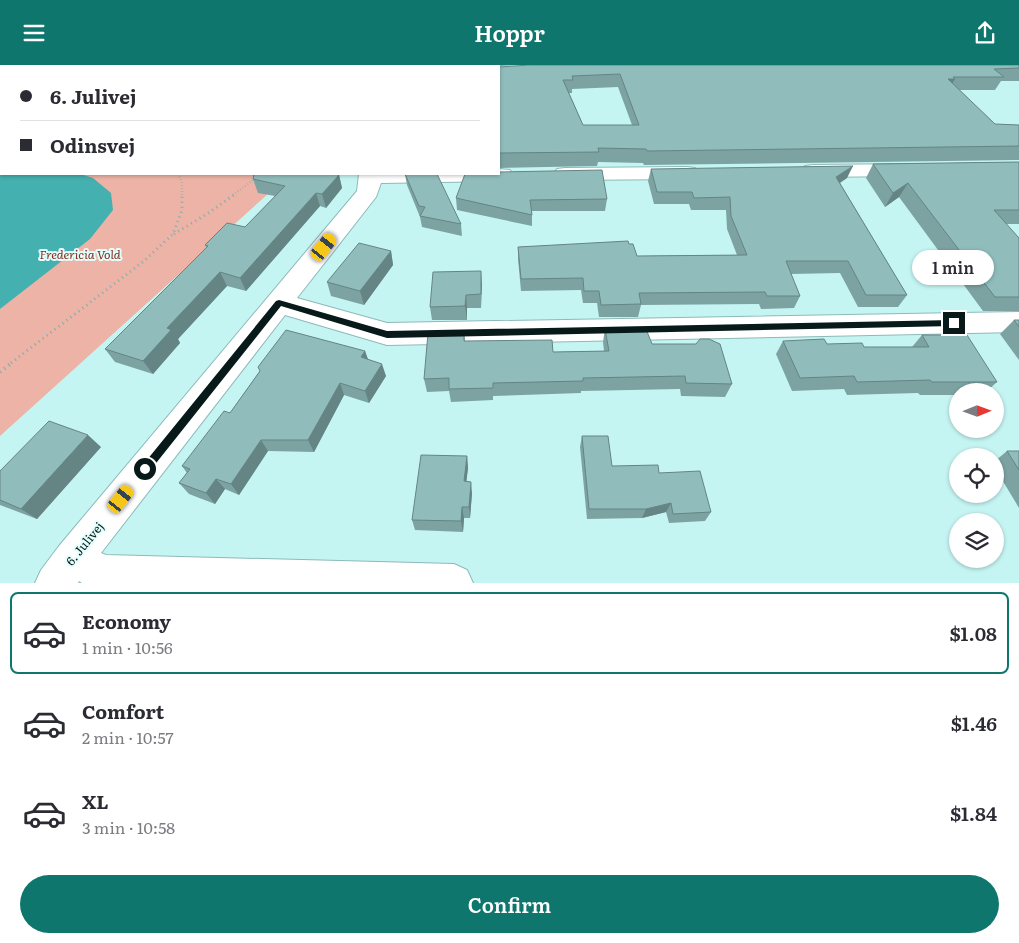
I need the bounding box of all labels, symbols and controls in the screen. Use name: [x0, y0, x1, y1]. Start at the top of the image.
text: Hoppr: [474, 16, 545, 49]
icon: menu: [20, 19, 48, 47]
icon: share: [971, 19, 999, 47]
text: 6. Julivej: [50, 82, 136, 110]
text: Odinsvej: [50, 131, 135, 159]
car: [308, 231, 339, 263]
park label: Fredericia Vold: [39, 245, 121, 263]
callout: 1 min: [913, 251, 995, 285]
text: 1 min: [932, 255, 974, 279]
route end: [943, 312, 965, 334]
north arrow: [949, 383, 1004, 437]
map controls: [949, 383, 1004, 568]
button: locate: [949, 448, 1004, 503]
route start: [134, 458, 156, 480]
car: [105, 483, 136, 515]
button: layers: [949, 513, 1004, 568]
street label: 6. Julivej: [61, 518, 107, 569]
text: Economy: [82, 607, 171, 635]
icon: car: [22, 611, 67, 656]
text: $1.08: [950, 619, 997, 647]
text: 1 min · 10:56: [82, 635, 173, 659]
text: Comfort: [82, 697, 164, 725]
icon: car: [22, 701, 67, 746]
text: $1.46: [951, 709, 997, 737]
text: 2 min · 10:57: [82, 725, 174, 749]
text: XL: [82, 787, 109, 815]
icon: car: [22, 791, 67, 836]
text: $1.84: [950, 799, 997, 827]
text: 3 min · 10:58: [82, 815, 175, 839]
button: Confirm: [20, 875, 999, 933]

